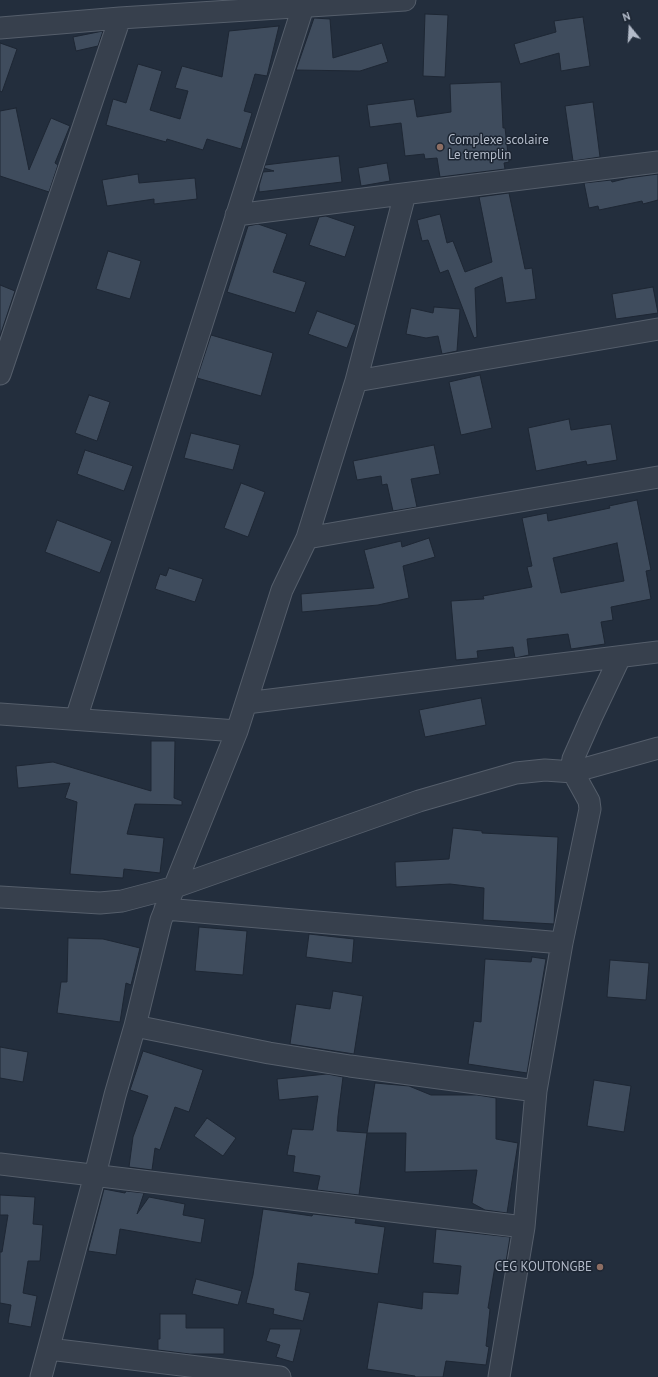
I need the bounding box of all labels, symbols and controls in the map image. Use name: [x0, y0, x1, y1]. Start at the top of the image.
north arrow: [610, 8, 650, 48]
text: N: [621, 9, 632, 24]
place label: Complexe scolaire Le tremplin: [448, 132, 549, 163]
marker: Complexe scolaire Le tremplin: [435, 142, 445, 152]
place label: CEG KOUTONGBE: [495, 1259, 592, 1275]
marker: CEG KOUTONGBE: [595, 1262, 605, 1272]

